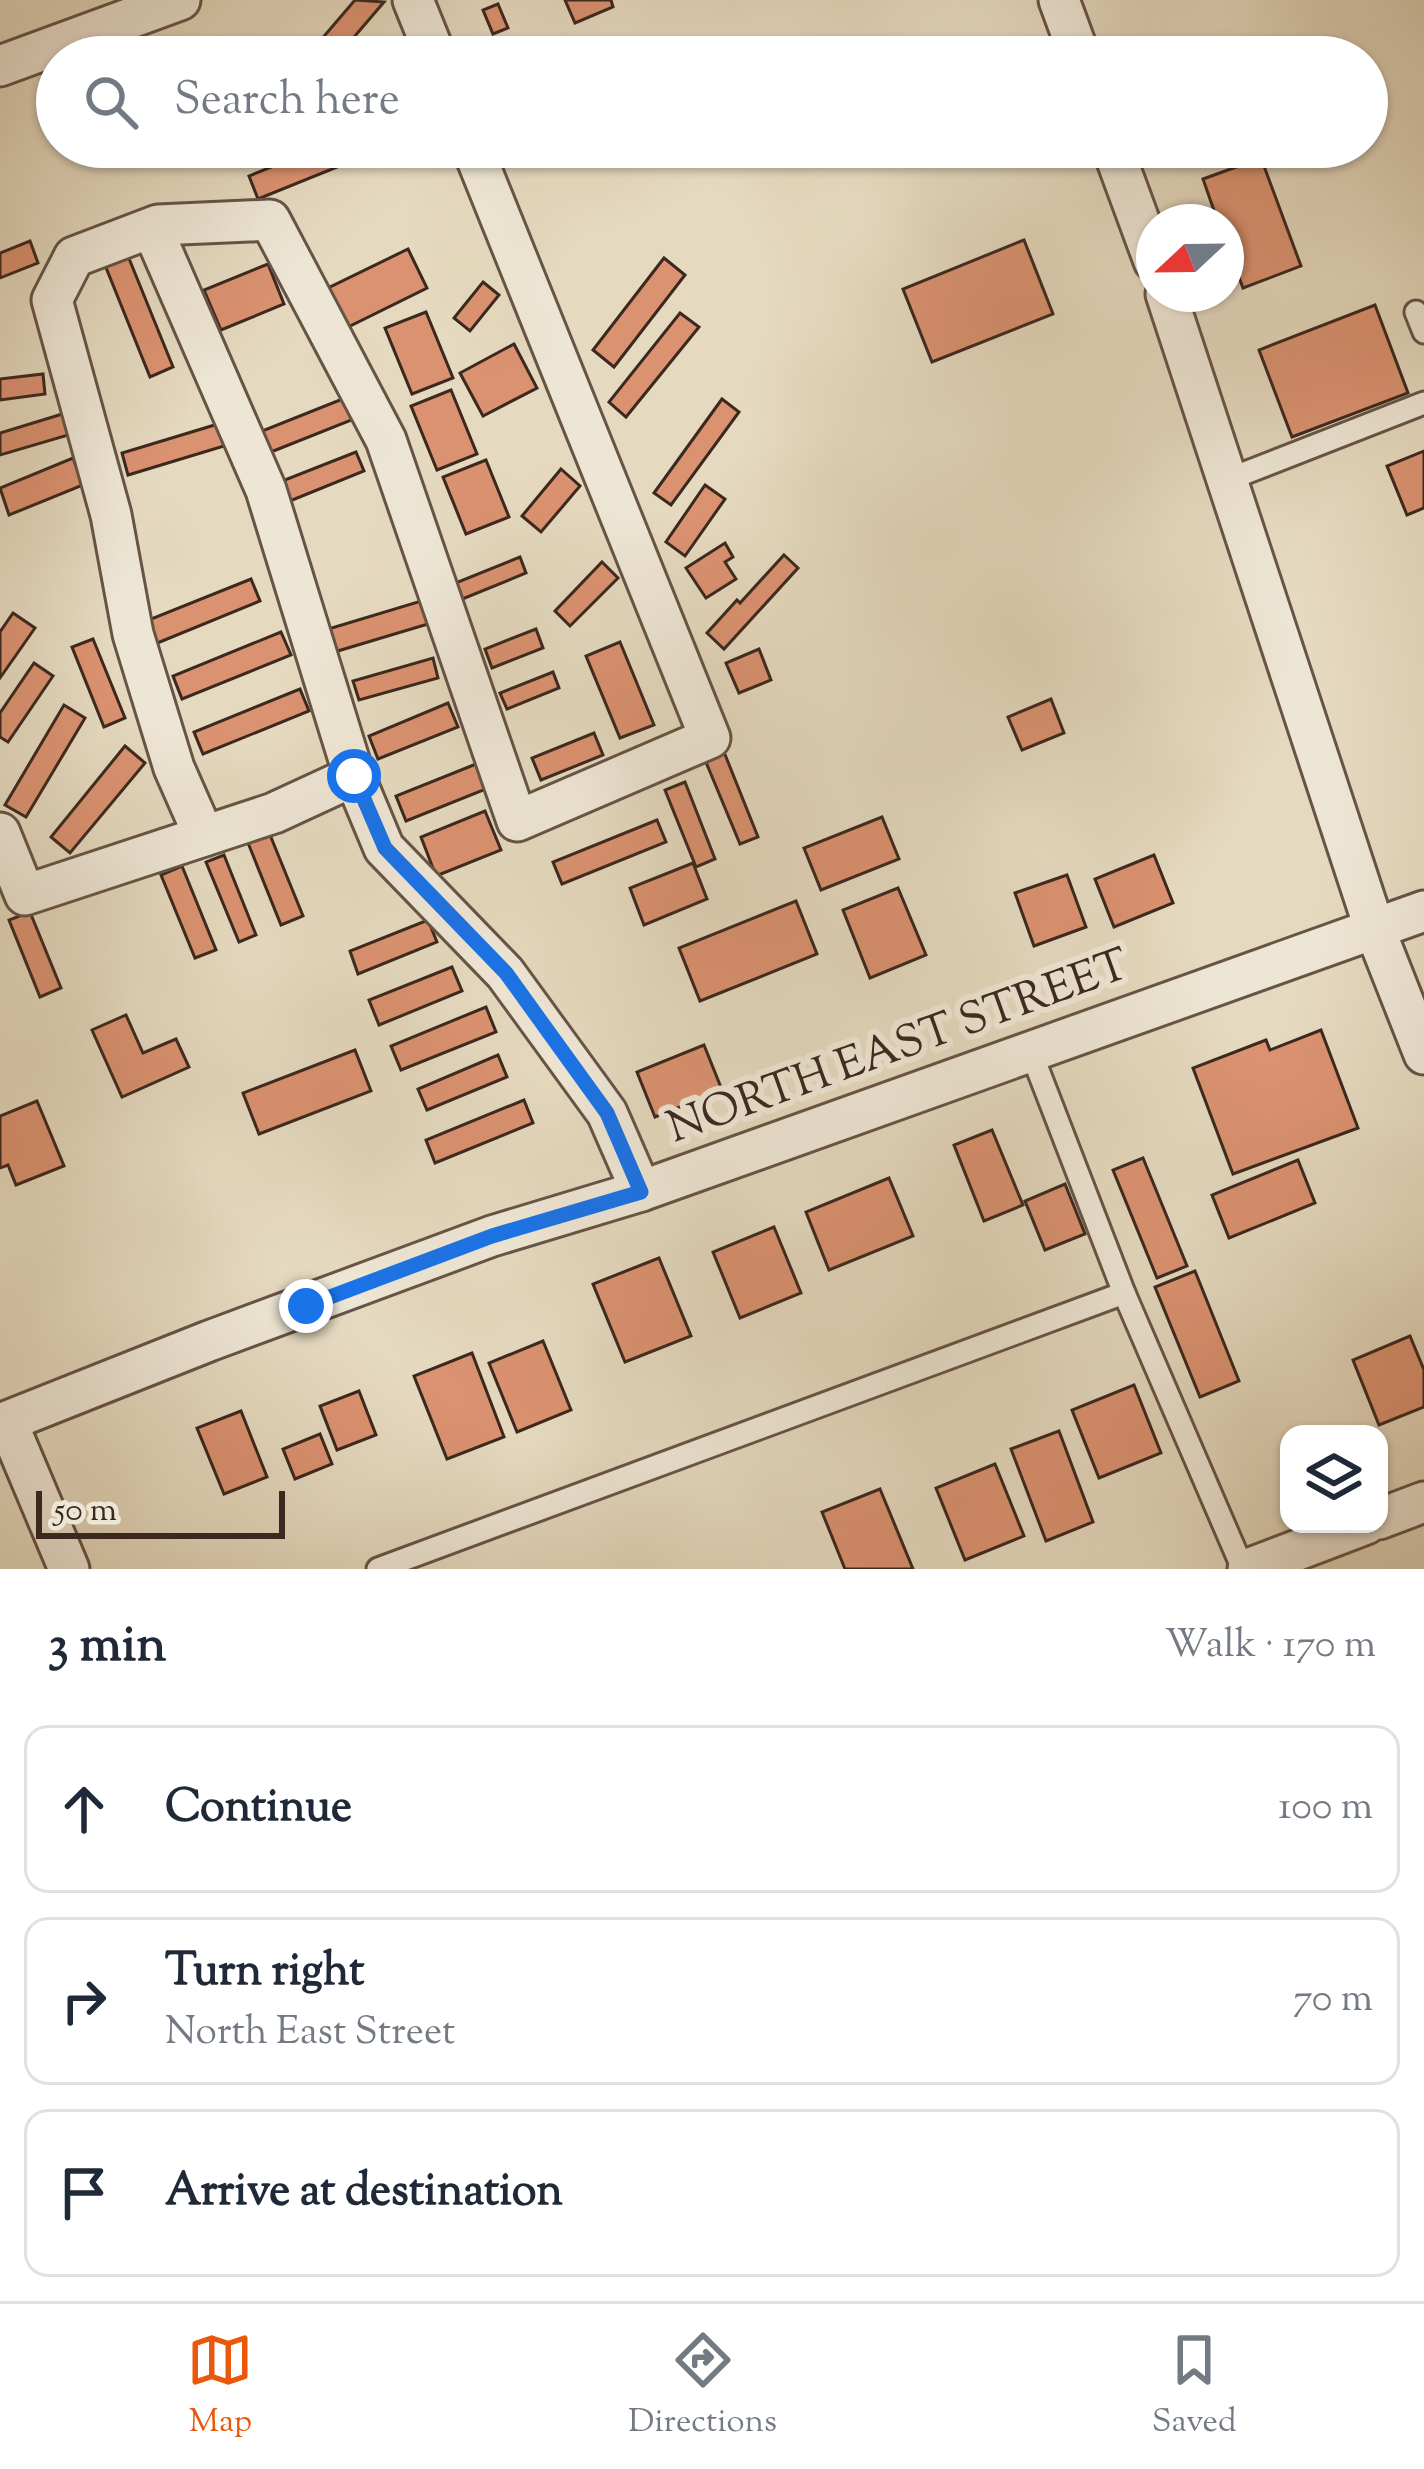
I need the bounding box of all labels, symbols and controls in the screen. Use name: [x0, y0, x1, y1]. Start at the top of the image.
search box: [36, 36, 1388, 168]
icon: search: [78, 69, 144, 135]
text: Search here: [174, 70, 400, 135]
north arrow: [1136, 204, 1244, 312]
route start: [327, 749, 381, 803]
street label: NORTH EAST STREET: [659, 935, 1139, 1163]
route end: [279, 1279, 333, 1333]
map controls: [1280, 1425, 1388, 1533]
button: layers: [1280, 1425, 1388, 1533]
scale bar: [36, 1485, 285, 1538]
text: 50 m: [54, 1488, 117, 1536]
text: 3 min: [48, 1611, 166, 1684]
text: Walk · 170 m: [1165, 1619, 1376, 1675]
icon: ahead: [51, 1776, 117, 1842]
text: Continue: [165, 1777, 352, 1842]
text: 100 m: [1278, 1781, 1373, 1837]
text: Turn right: [165, 1941, 364, 2006]
icon: right: [51, 1968, 117, 2034]
text: 70 m: [1293, 1973, 1373, 2029]
text: North East Street: [165, 2006, 455, 2062]
icon: arrive: [51, 2160, 117, 2226]
text: Arrive at destination: [165, 2161, 563, 2226]
tab: Map: [187, 2327, 253, 2447]
tab: Directions: [628, 2327, 777, 2447]
tab: Saved: [1152, 2327, 1237, 2447]

